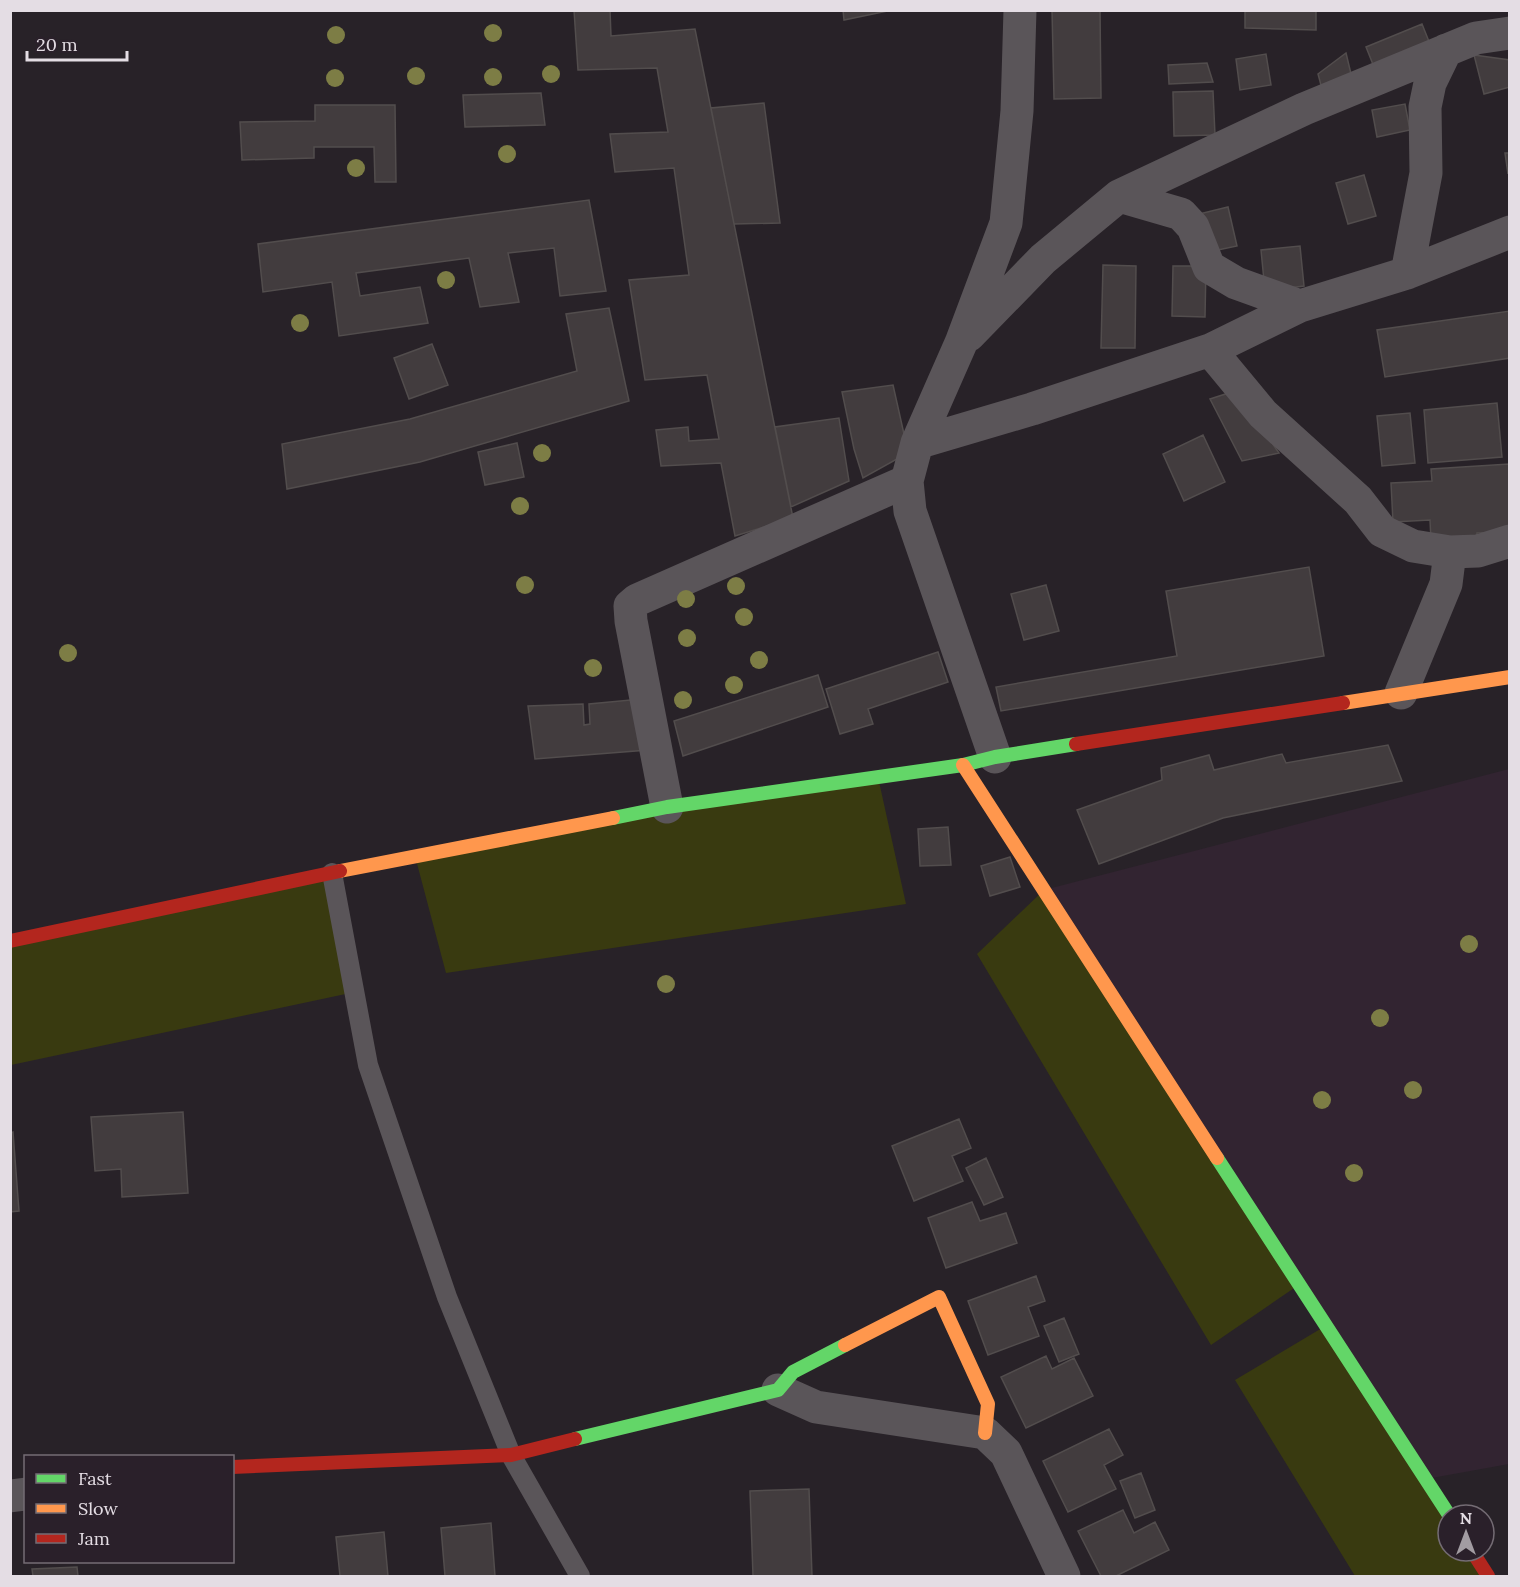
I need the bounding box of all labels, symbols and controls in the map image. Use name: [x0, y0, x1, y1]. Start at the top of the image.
scale bar: [27, 24, 128, 62]
text: 20 m: [36, 33, 78, 56]
legend: [24, 1455, 234, 1563]
text: Fast: [78, 1467, 112, 1490]
text: Slow: [78, 1497, 118, 1520]
north arrow: [1436, 1503, 1496, 1563]
text: N: [1460, 1508, 1472, 1528]
text: Jam: [77, 1527, 110, 1550]

